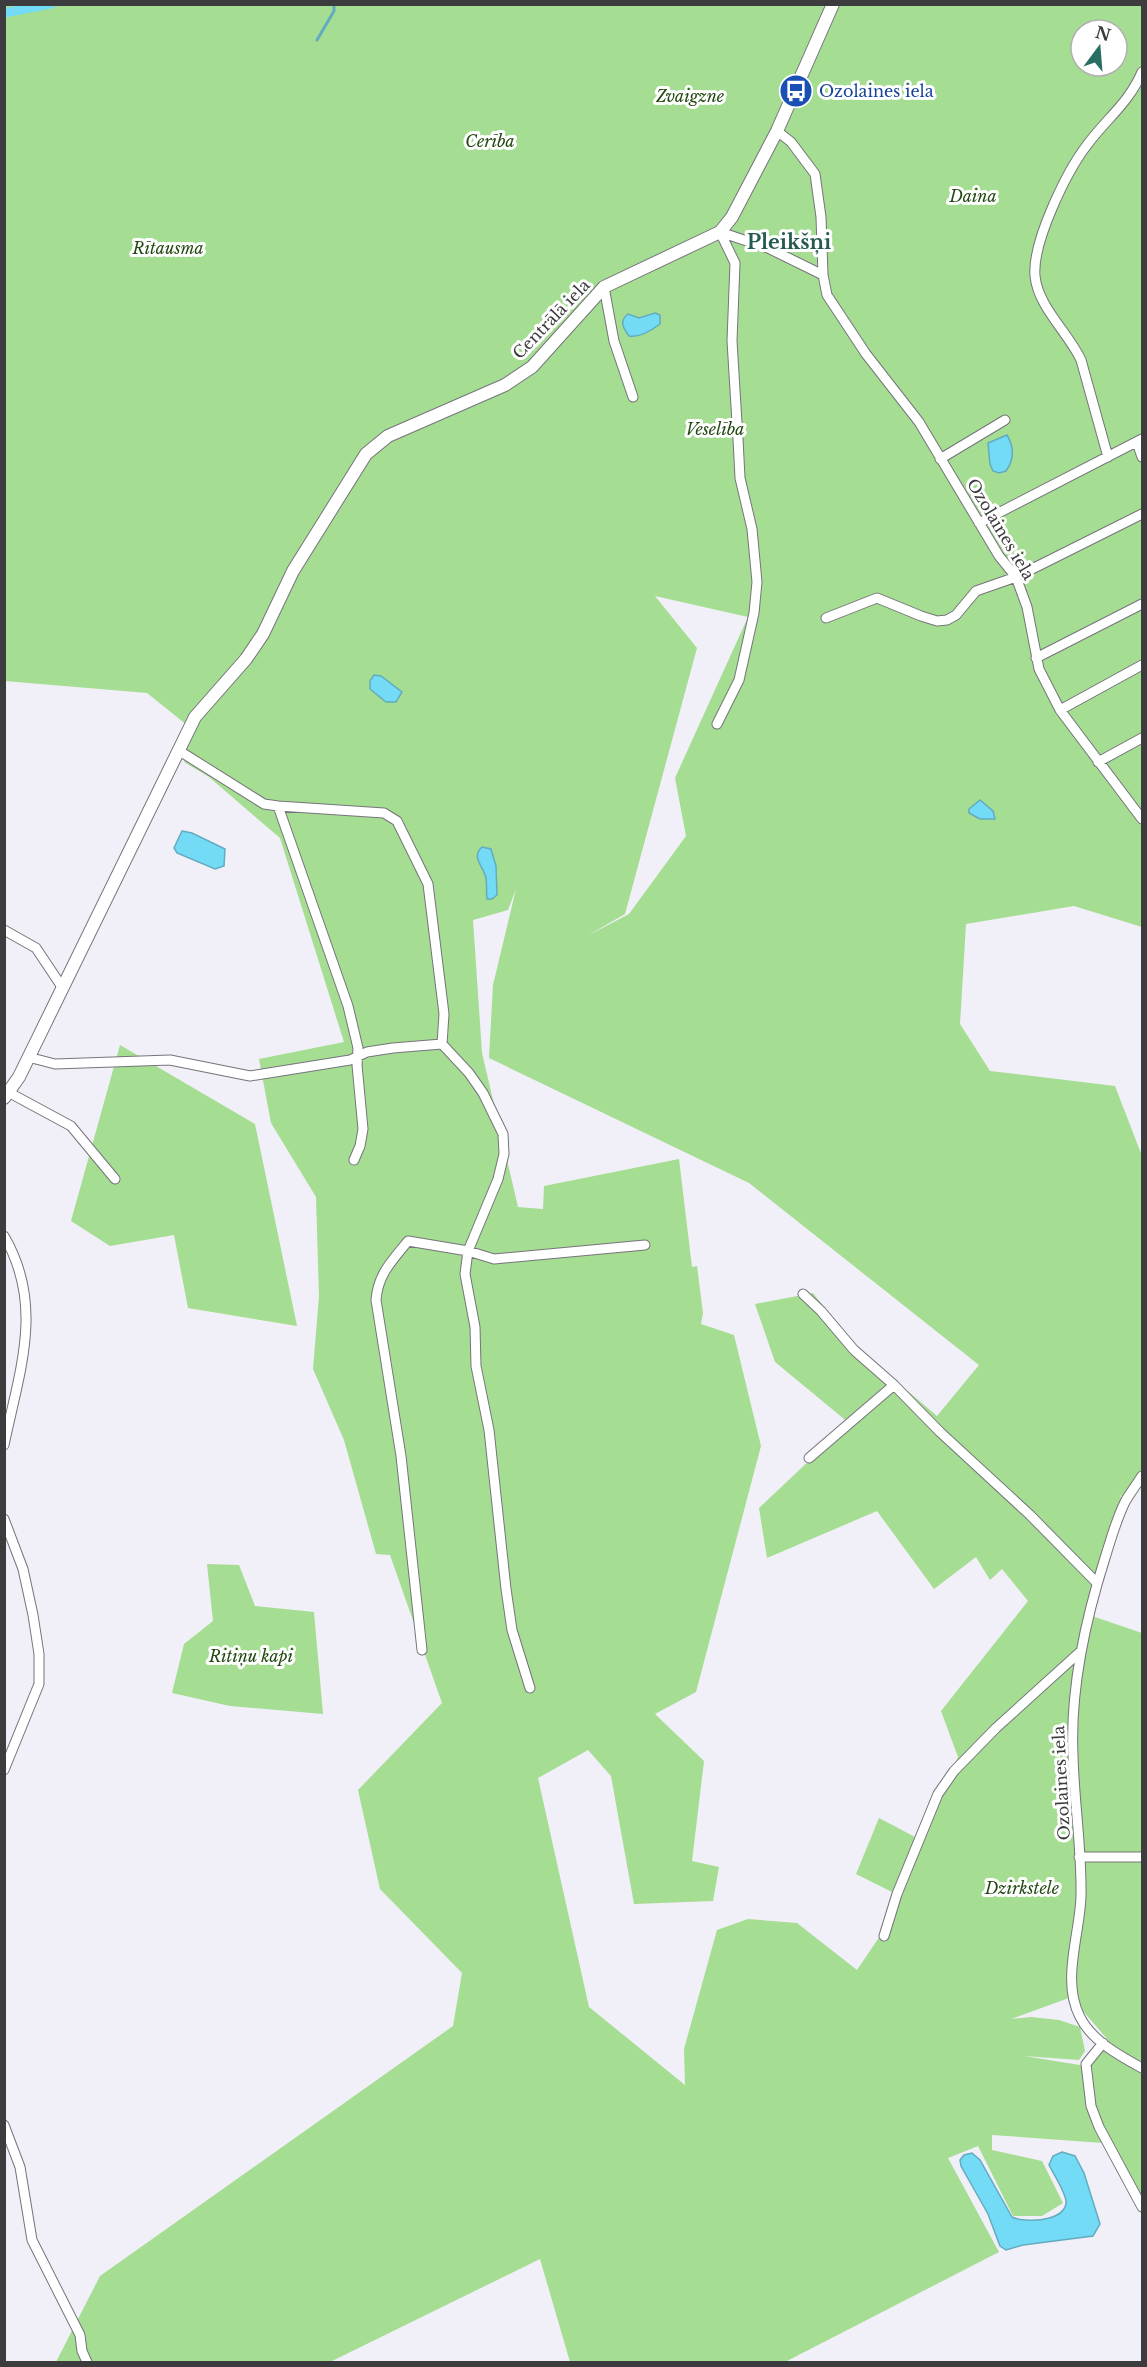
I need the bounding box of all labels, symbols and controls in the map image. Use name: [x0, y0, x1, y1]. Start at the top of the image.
north arrow: [1069, 18, 1129, 78]
text: N: [1093, 22, 1113, 45]
bus stop icon: Ozolaines iela: [778, 73, 814, 109]
place label: Ozolaines iela: [819, 81, 934, 101]
park label: Zvaigzne: [655, 86, 725, 106]
park label: Cerība: [465, 131, 515, 151]
park label: Daina: [948, 186, 997, 206]
district label: Pleikšņi: [747, 230, 831, 255]
park label: Rītausma: [131, 238, 204, 258]
street label: Centrālā iela: [508, 275, 594, 363]
park label: Veselība: [686, 419, 744, 439]
street label: Ozolaines iela: [963, 475, 1039, 583]
park label: Ritiņu kapi: [208, 1646, 294, 1667]
street label: Ozolaines iela: [1048, 1725, 1074, 1841]
park label: Dzirkstele: [984, 1878, 1060, 1898]

